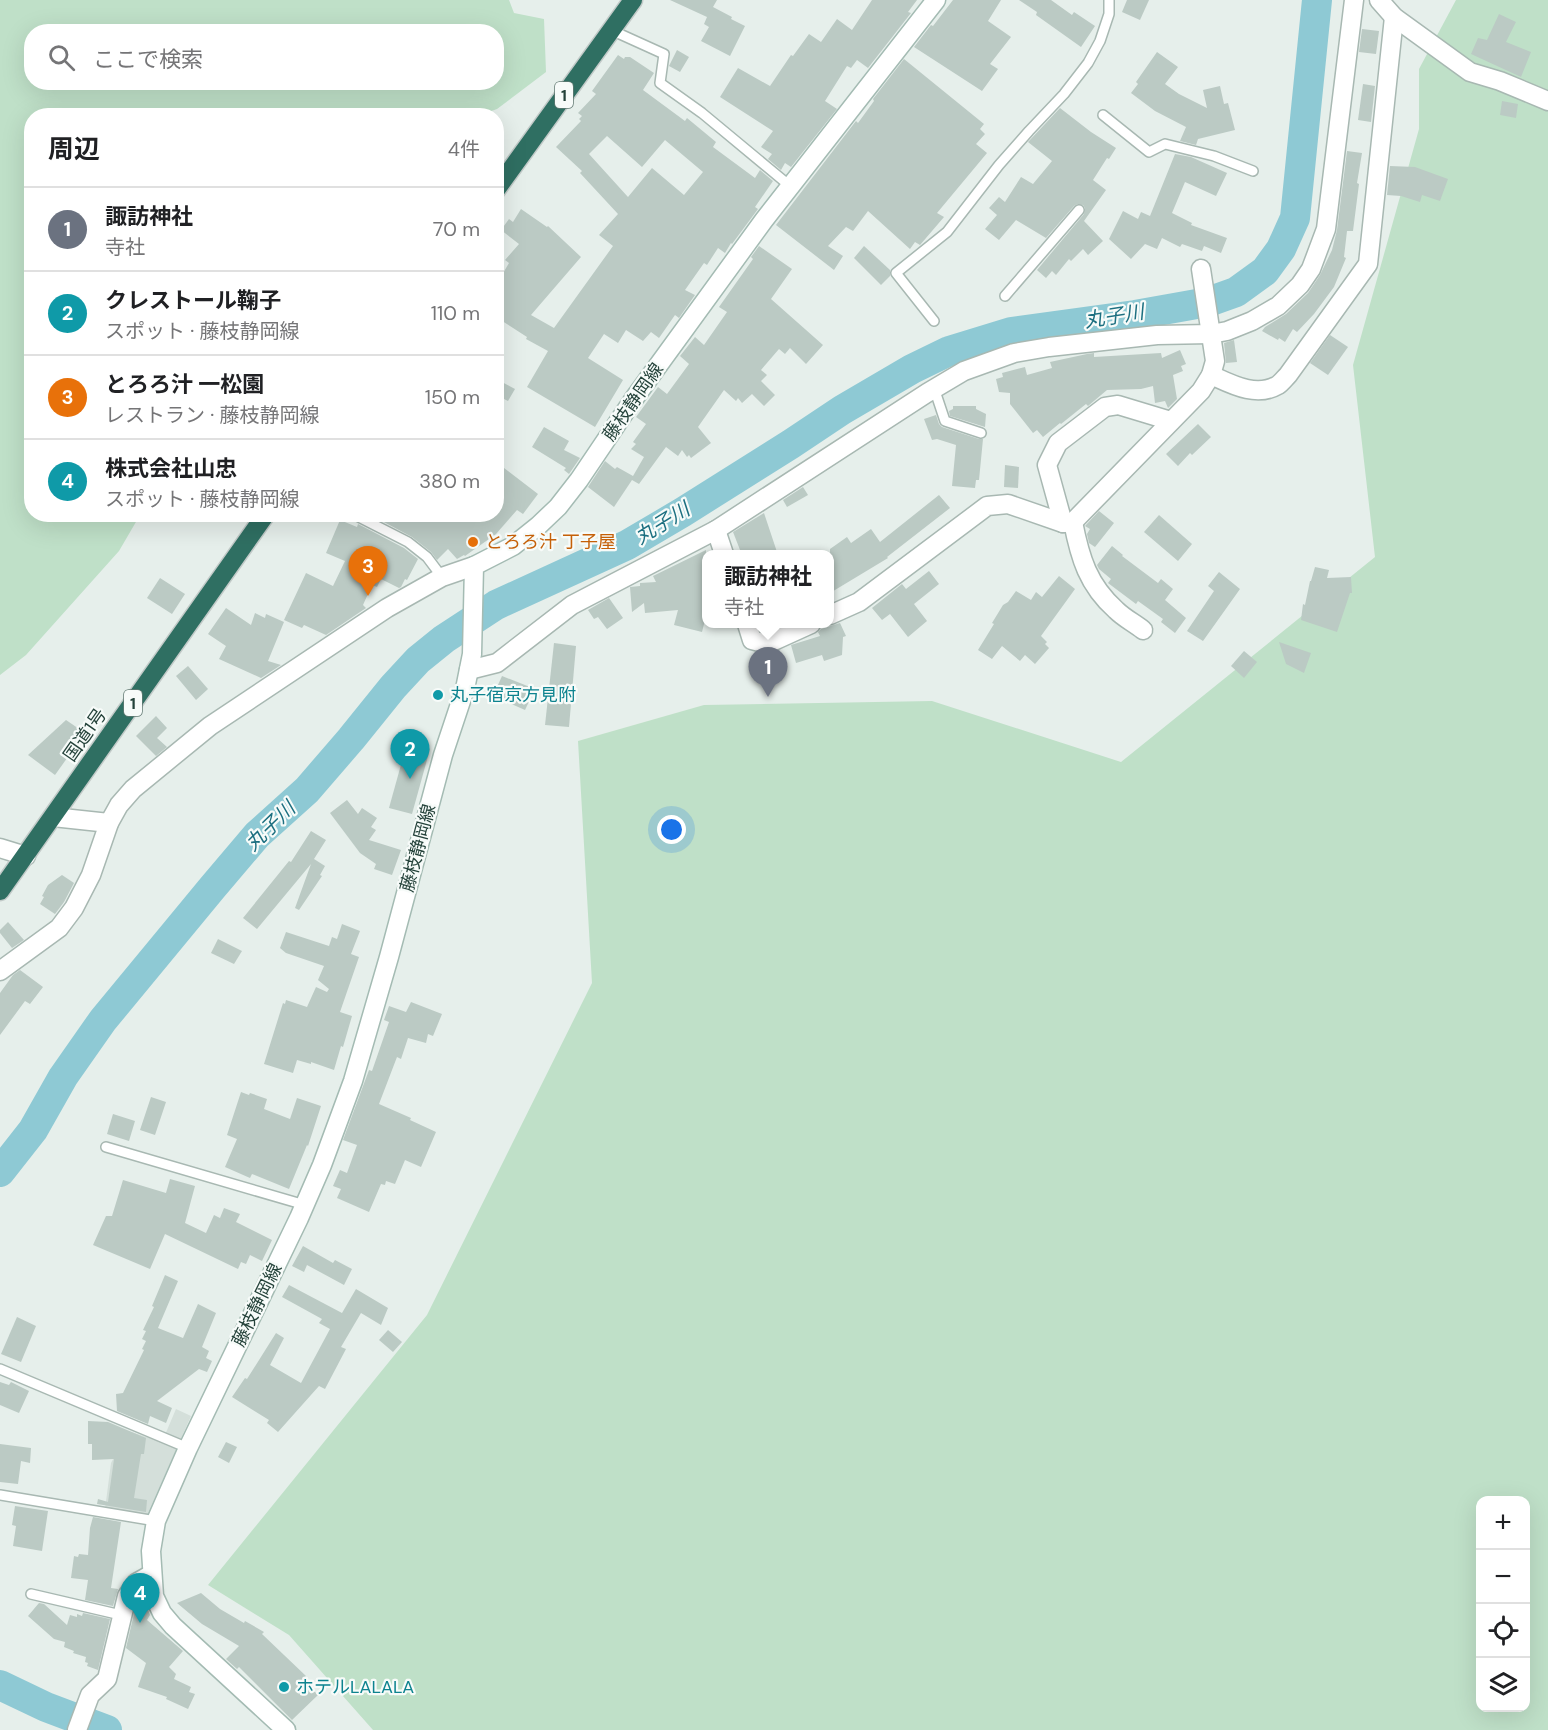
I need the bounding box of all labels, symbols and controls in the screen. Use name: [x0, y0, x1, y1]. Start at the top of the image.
search box: [24, 24, 504, 90]
icon: search: [45, 41, 78, 74]
text: ここで検索: [93, 45, 203, 74]
road number: 1: [555, 82, 573, 108]
text: 周辺: [48, 132, 100, 166]
text: 4件: [448, 136, 480, 162]
text: 諏訪神社: [105, 202, 193, 231]
text: 1: [64, 216, 71, 242]
text: 70 m: [433, 216, 480, 242]
text: 寺社: [105, 234, 145, 260]
text: クレストール鞠子: [105, 286, 281, 315]
water label: 丸子川: [1082, 298, 1148, 334]
text: 2: [62, 300, 73, 326]
text: 110 m: [431, 300, 480, 326]
text: スポット · 藤枝静岡線: [105, 318, 300, 344]
street label: 藤枝静岡線: [597, 358, 669, 446]
text: とろろ汁 一松園: [105, 370, 264, 399]
text: 3: [61, 384, 74, 410]
text: 150 m: [425, 384, 480, 410]
text: レストラン · 藤枝静岡線: [105, 402, 320, 428]
text: 株式会社山忠: [105, 454, 237, 483]
text: 4: [61, 468, 74, 494]
text: 380 m: [419, 468, 480, 494]
text: スポット · 藤枝静岡線: [105, 486, 300, 512]
water label: 丸子川: [630, 495, 696, 550]
place label: とろろ汁 丁子屋: [485, 530, 616, 554]
marker: とろろ汁 丁子屋: [466, 535, 480, 549]
pin: 3: [348, 546, 388, 596]
popup: [702, 550, 834, 628]
text: 諏訪神社: [724, 562, 812, 591]
text: 寺社: [724, 594, 764, 620]
pin: 1: [748, 648, 788, 697]
place label: 丸子宿京方見附: [450, 683, 576, 707]
marker: 丸子宿京方見附: [431, 688, 445, 702]
road number: 1: [124, 690, 142, 716]
street label: 国道1号: [58, 704, 112, 766]
pin: 2: [390, 730, 430, 779]
water label: 丸子川: [239, 794, 302, 856]
street label: 藤枝静岡線: [395, 801, 441, 895]
your location: [657, 815, 686, 844]
street label: 藤枝静岡線: [226, 1259, 288, 1351]
map controls: [1476, 1496, 1530, 1712]
button: +: [1476, 1496, 1530, 1550]
button: −: [1476, 1550, 1530, 1604]
pin: 4: [120, 1574, 160, 1623]
button: locate: [1476, 1604, 1530, 1658]
button: layers: [1476, 1658, 1530, 1712]
place label: ホテルLALALA: [296, 1675, 414, 1699]
marker: ホテルLALALA: [277, 1680, 291, 1694]

